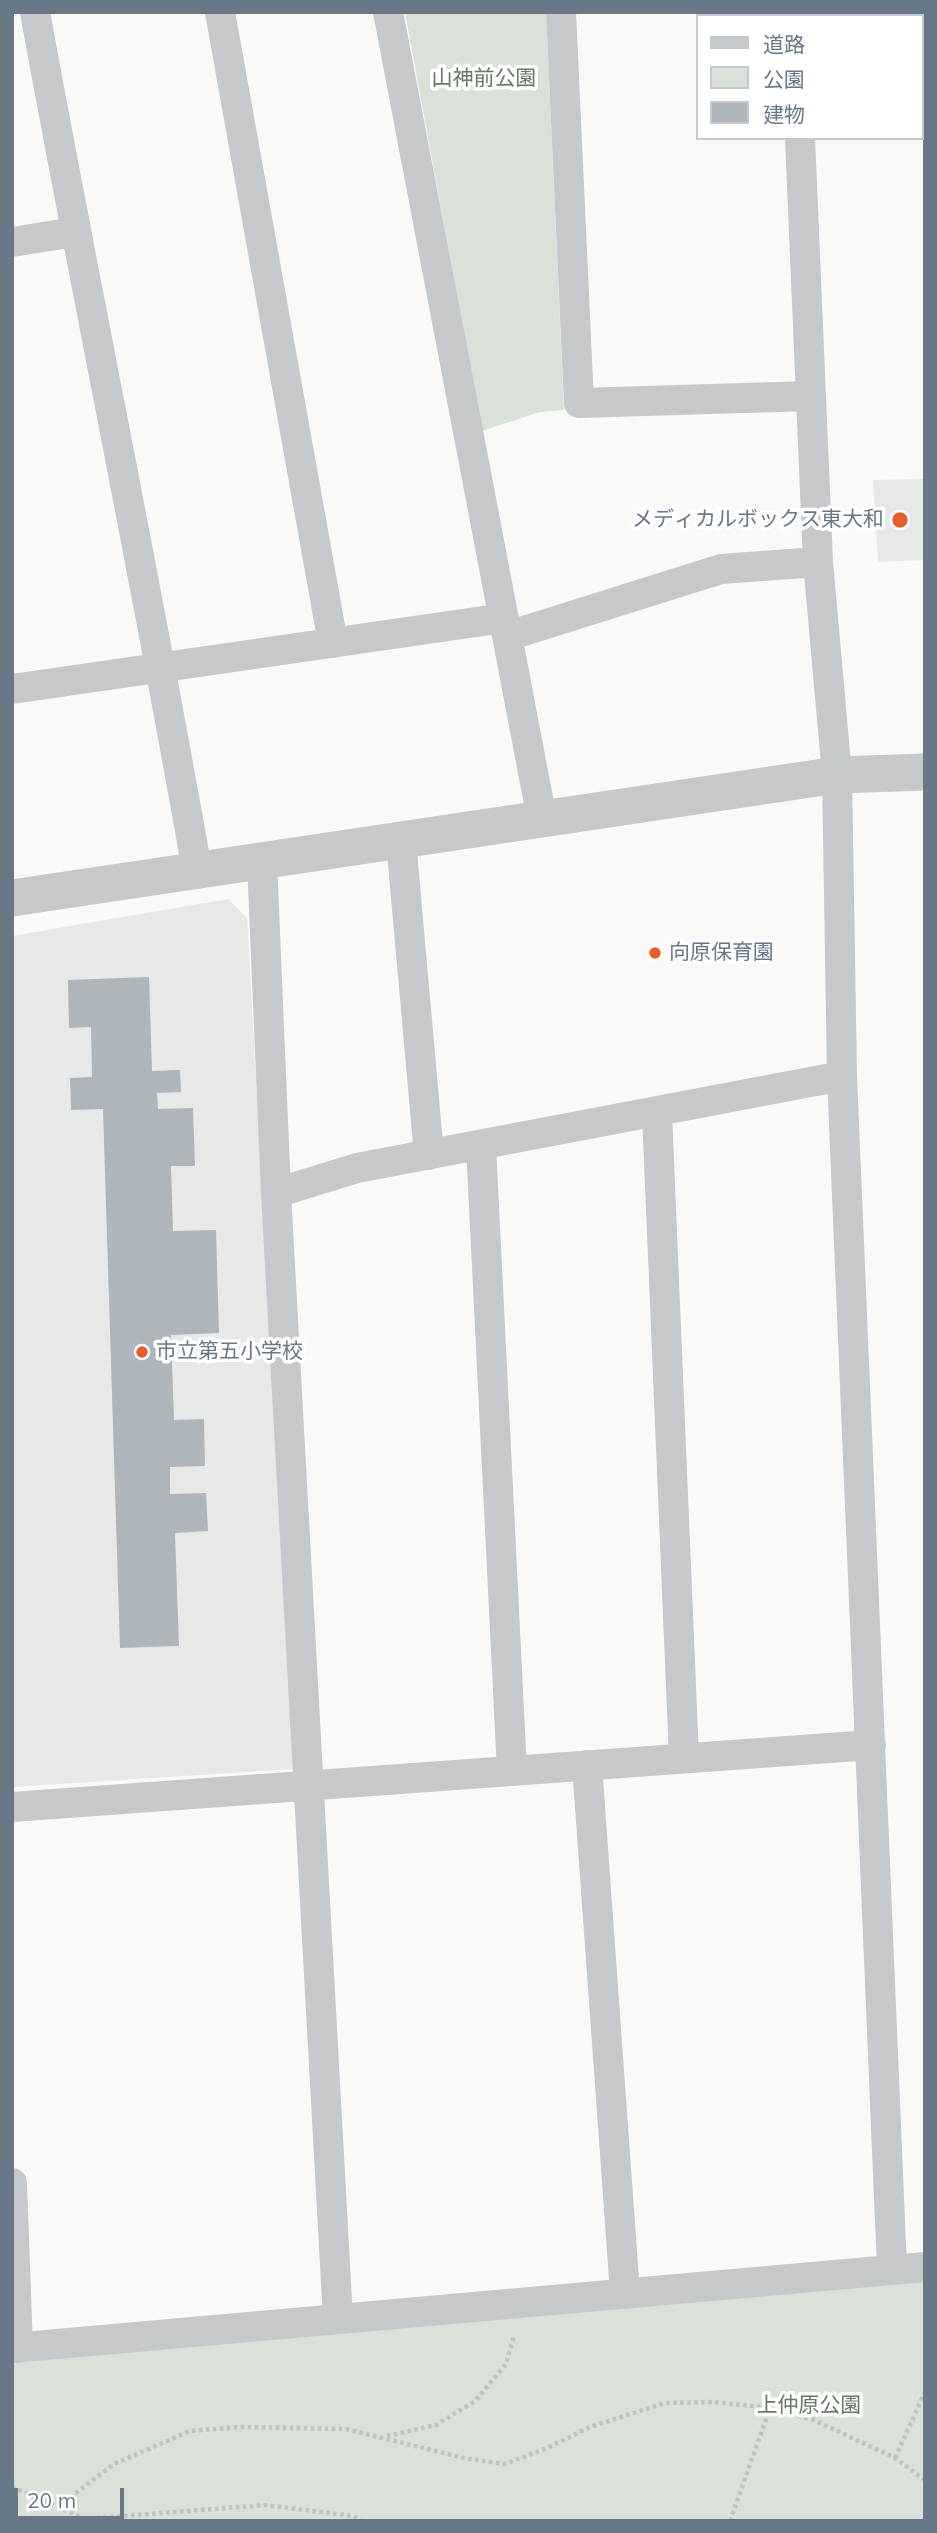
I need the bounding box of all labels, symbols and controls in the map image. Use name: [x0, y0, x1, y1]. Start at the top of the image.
legend: [696, 14, 923, 140]
text: 道路: [763, 31, 805, 57]
park label: 山神前公園: [432, 66, 536, 92]
text: 公園: [763, 66, 805, 92]
text: 建物: [763, 101, 805, 127]
place label: メディカルボックス東大和: [632, 507, 884, 533]
marker: メディカルボックス東大和: [890, 510, 910, 530]
place label: 向原保育園: [669, 940, 774, 966]
marker: 向原保育園: [647, 945, 663, 961]
place label: 市立第五小学校: [156, 1339, 303, 1365]
marker: 市立第五小学校: [134, 1344, 150, 1360]
park label: 上仲原公園: [757, 2393, 861, 2419]
scale bar: [18, 2474, 128, 2518]
text: 20 m: [27, 2487, 76, 2513]

